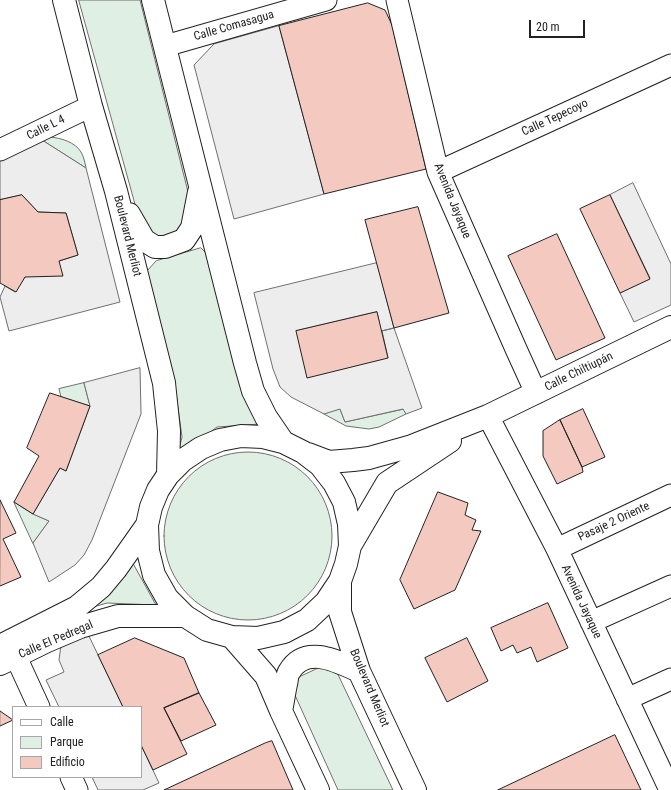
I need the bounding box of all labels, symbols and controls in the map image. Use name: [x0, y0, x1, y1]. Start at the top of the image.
street label: Calle Comasagua: [192, 8, 276, 44]
scale bar: [531, 12, 587, 38]
text: 20 m: [536, 20, 560, 34]
street label: Calle Tepecoyo: [519, 96, 591, 140]
street label: Calle L 4: [24, 113, 68, 143]
street label: Avenida Jayaque: [430, 161, 474, 241]
street label: Boulevard Merliot: [110, 194, 144, 278]
street label: Calle Chiltiupán: [543, 349, 615, 395]
street label: Pasaje 2 Oriente: [576, 499, 652, 545]
street label: Avenida Jayaque: [558, 563, 604, 641]
street label: Calle El Pedregal: [17, 618, 95, 662]
street label: Boulevard Merliot: [346, 647, 392, 729]
legend: [12, 706, 142, 778]
text: Calle: [50, 715, 74, 729]
text: Parque: [50, 735, 83, 749]
text: Edificio: [50, 755, 85, 769]

